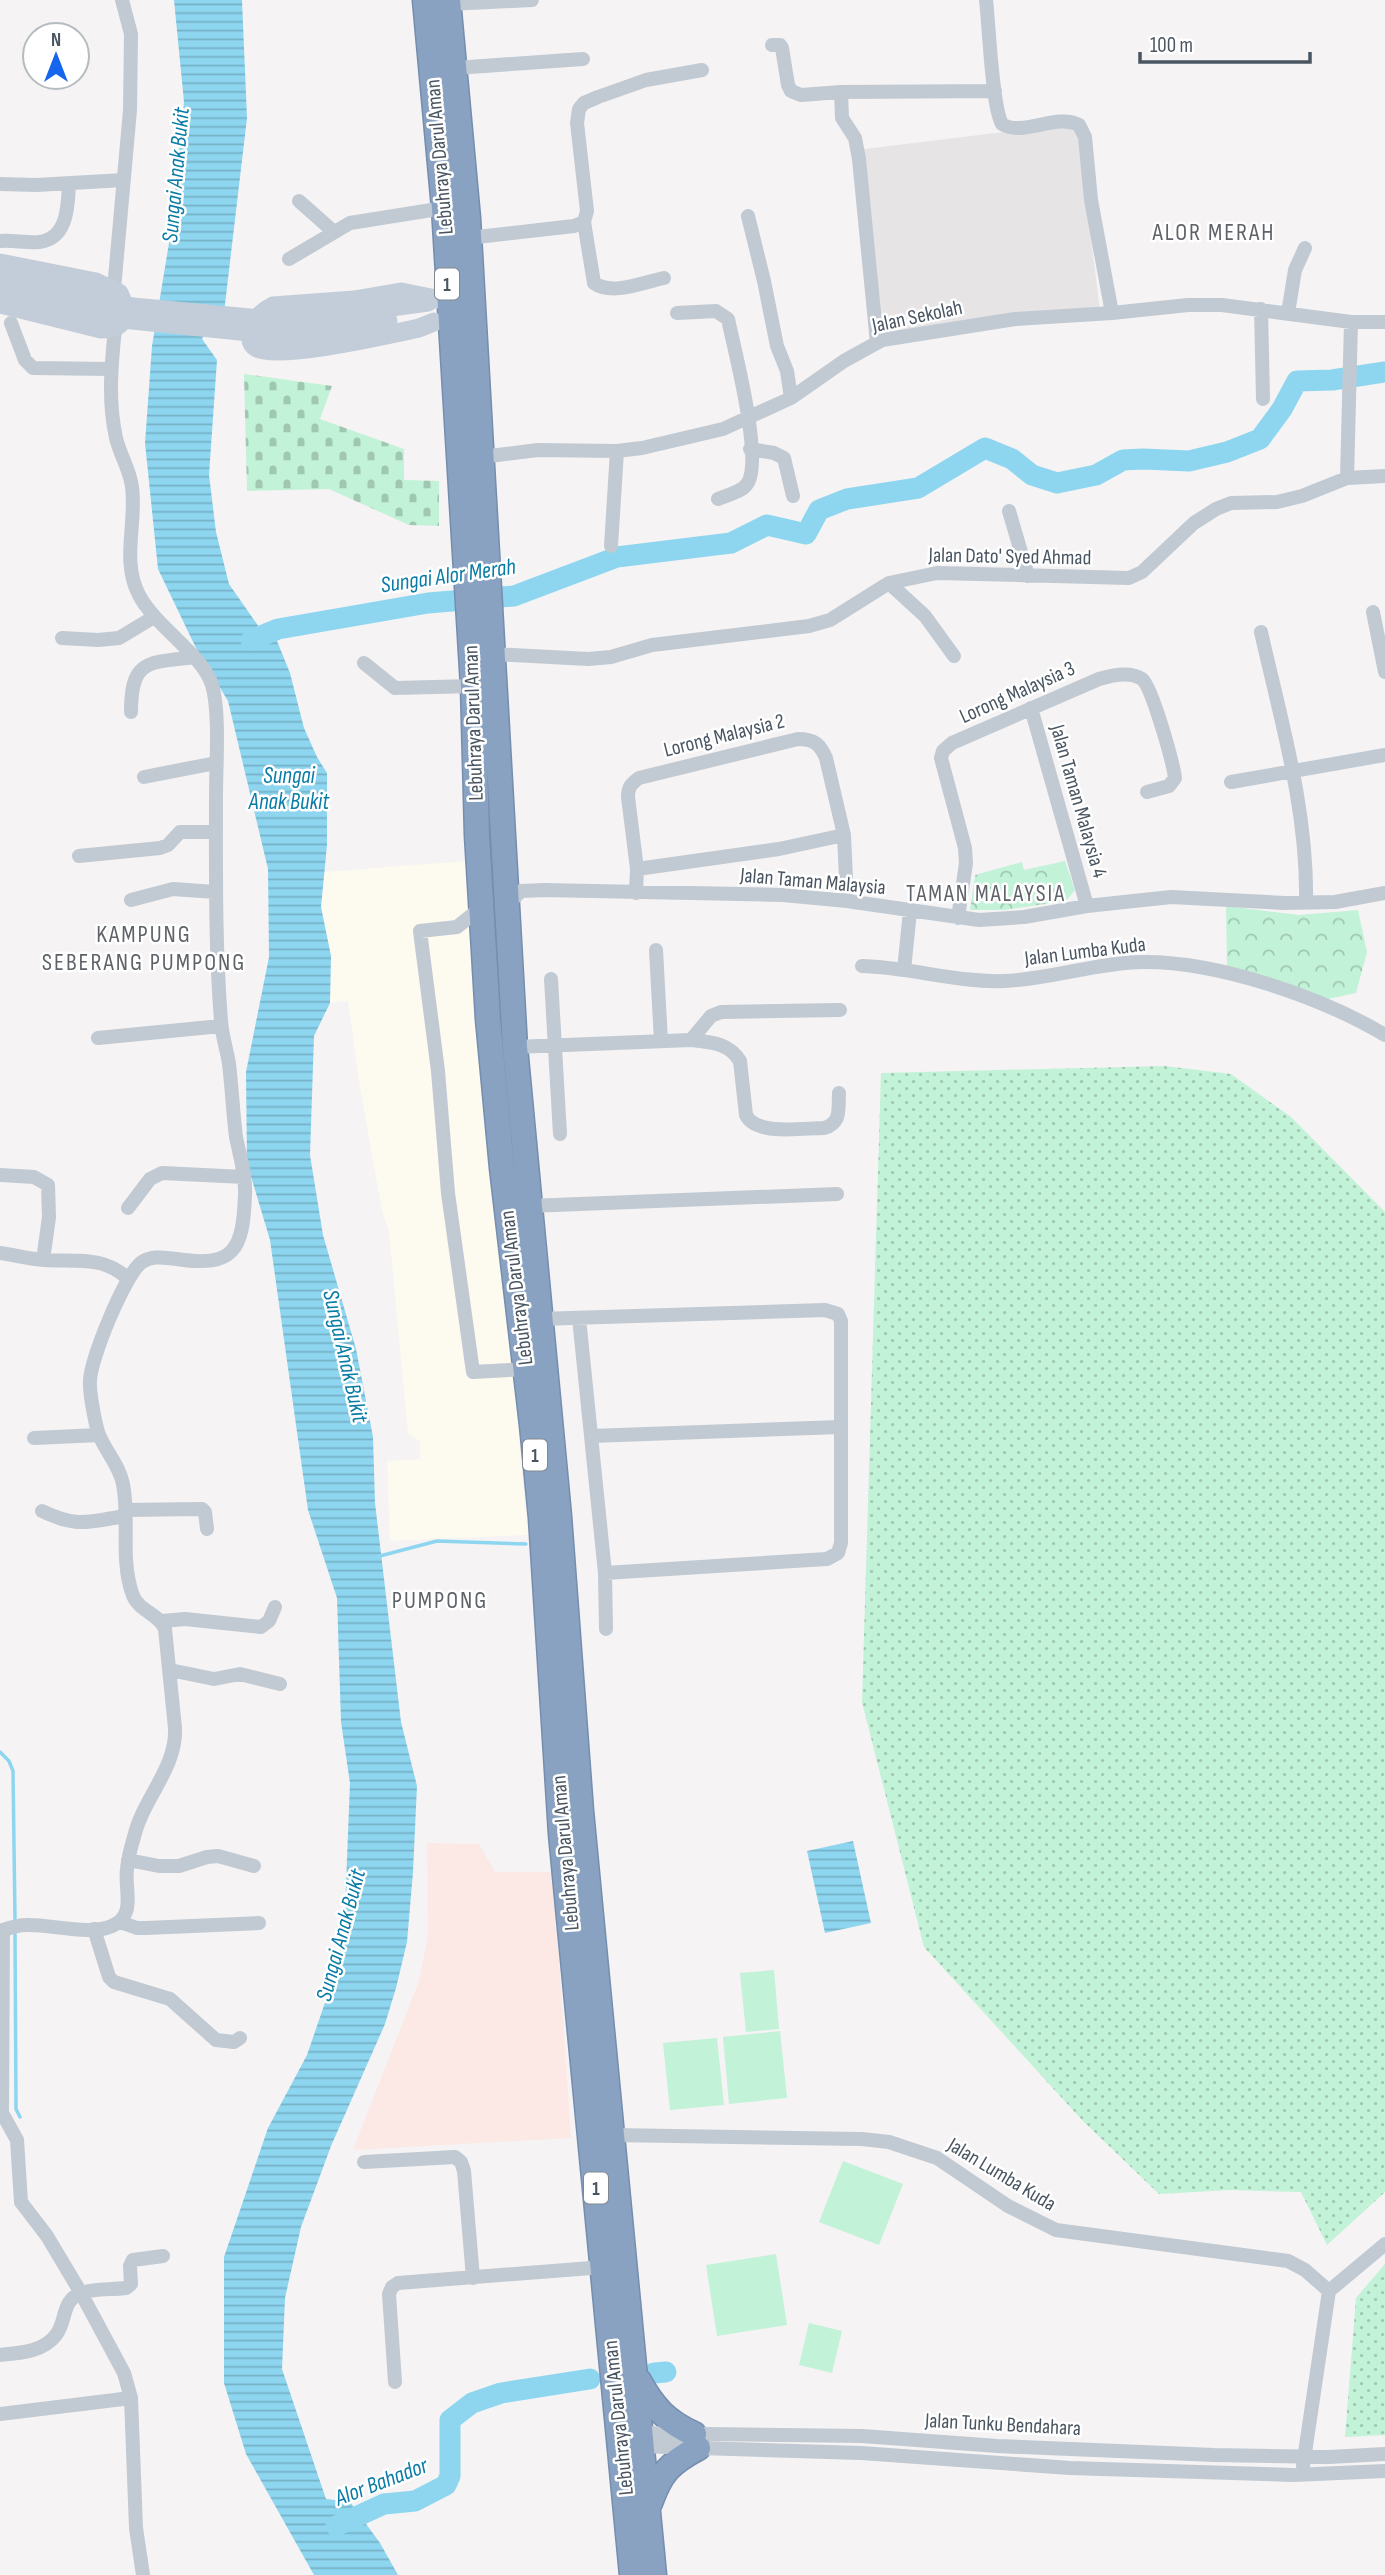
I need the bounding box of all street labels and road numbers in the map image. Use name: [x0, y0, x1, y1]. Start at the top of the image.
street label: Lebuhraya Darul Aman: [420, 78, 459, 236]
road number: 1: [435, 268, 459, 300]
street label: Jalan Sekolah: [869, 295, 964, 338]
street label: Jalan Dato' Syed Ahmad: [928, 543, 1091, 570]
street label: Lebuhraya Darul Aman: [458, 645, 489, 801]
street label: Lorong Malaysia 3: [956, 656, 1079, 729]
street label: Lorong Malaysia 2: [661, 708, 787, 763]
street label: Jalan Taman Malaysia 4: [1044, 721, 1112, 881]
street label: Jalan Taman Malaysia: [738, 863, 887, 900]
street label: Jalan Lumba Kuda: [1022, 932, 1147, 971]
street label: Lebuhraya Darul Aman: [495, 1209, 538, 1367]
road number: 1: [523, 1440, 547, 1470]
street label: Lebuhraya Darul Aman: [546, 1774, 585, 1932]
street label: Jalan Lumba Kuda: [942, 2132, 1060, 2216]
road number: 1: [584, 2172, 608, 2204]
street label: Lebuhraya Darul Aman: [598, 2339, 639, 2497]
street label: Jalan Tunku Bendahara: [923, 2408, 1082, 2441]

